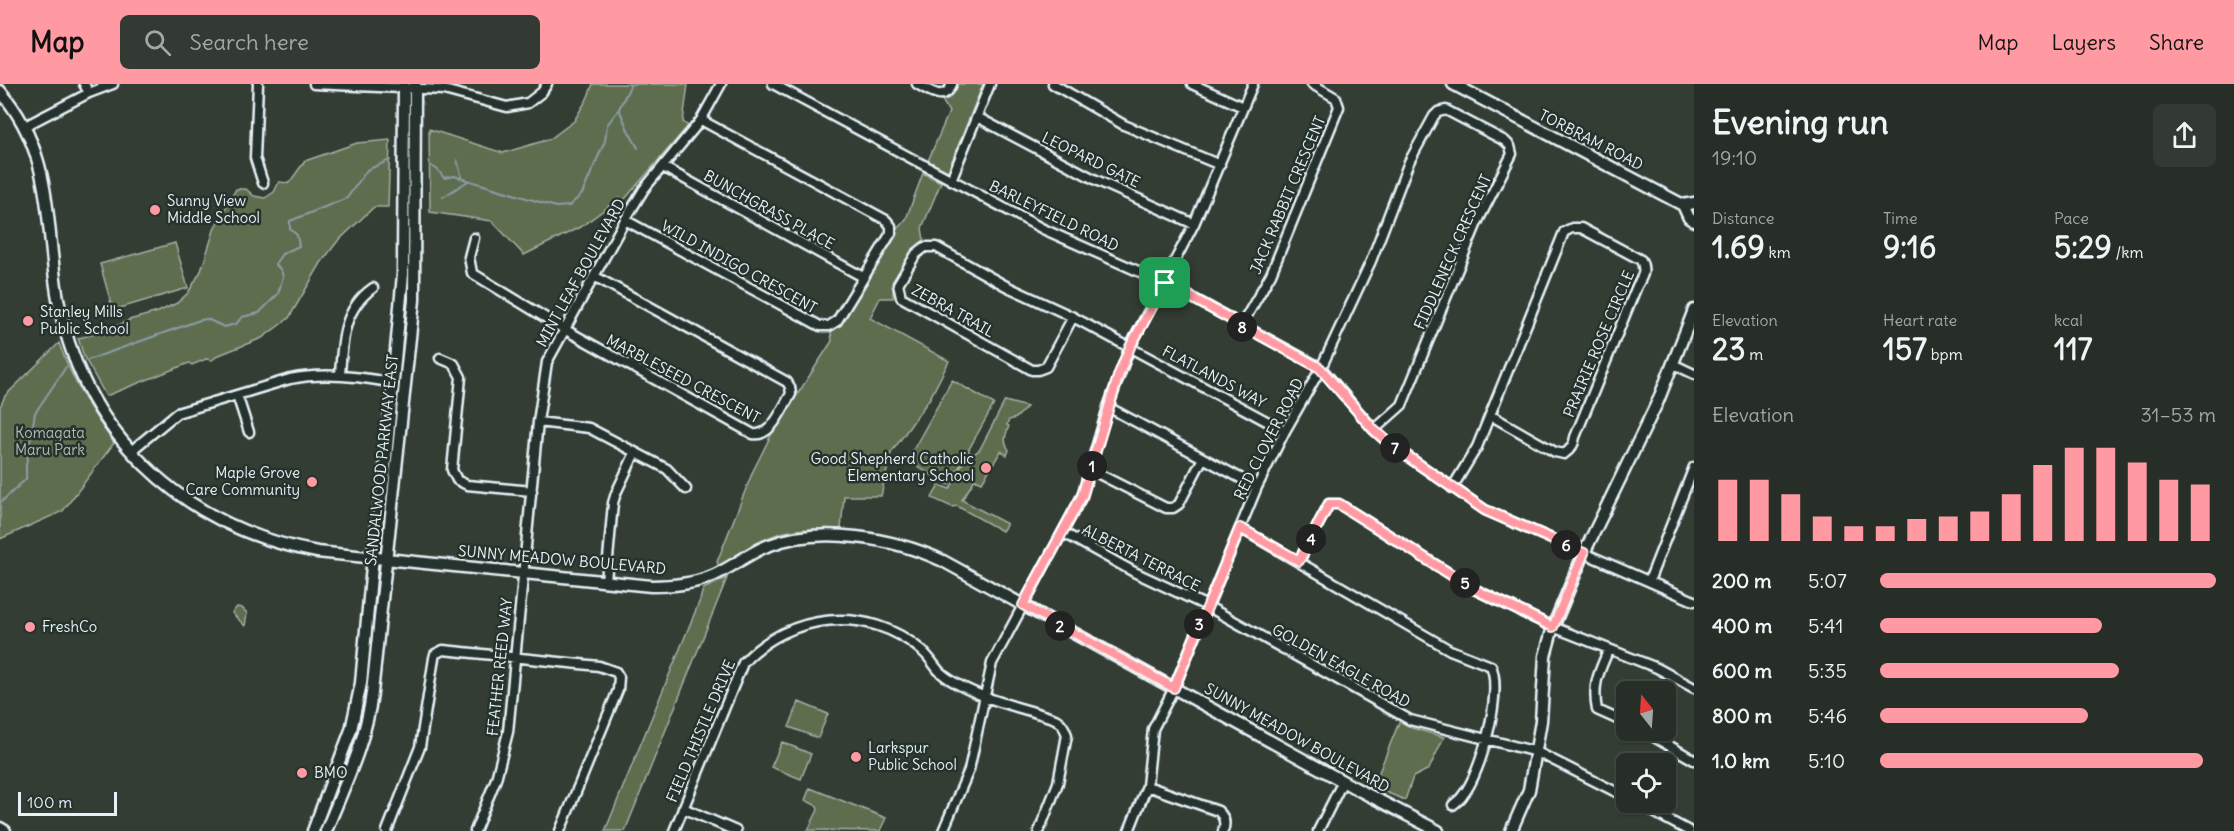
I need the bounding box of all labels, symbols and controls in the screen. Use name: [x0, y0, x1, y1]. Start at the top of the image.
search box: [120, 15, 540, 69]
text: Map: [30, 24, 84, 60]
icon: search: [141, 26, 174, 59]
text: Search here: [189, 28, 309, 56]
text: Map: [1978, 29, 2018, 56]
text: Layers: [2051, 29, 2116, 56]
text: Share: [2149, 29, 2204, 56]
text: Evening run: [1712, 101, 1888, 143]
button: share: [2153, 104, 2216, 167]
street label: TORBRAM ROAD: [1536, 105, 1647, 174]
street label: JACK RABBIT CRESCENT: [1246, 113, 1330, 277]
street label: LEOPARD GATE: [1039, 128, 1144, 192]
text: 19:10: [1712, 145, 1757, 170]
street label: BUNCHGRASS PLACE: [701, 166, 838, 253]
street label: FIDDLENECK CRESCENT: [1410, 171, 1495, 332]
street label: BARLEYFIELD ROAD: [986, 176, 1122, 255]
place label: Sunny View Middle School: [167, 191, 260, 227]
street label: MINT LEAF BOULEVARD: [532, 195, 629, 350]
marker: Sunny View Middle School: [148, 203, 162, 217]
text: Distance: [1712, 208, 1774, 228]
text: Time: [1883, 208, 1918, 228]
text: Pace: [2054, 208, 2089, 228]
street label: WILD INDIGO CRESCENT: [658, 216, 821, 317]
text: 1.69: [1712, 228, 1765, 266]
text: 9:16: [1883, 228, 1936, 266]
text: 5:29: [2054, 228, 2112, 266]
text: km: [1765, 242, 1791, 262]
text: /km: [2112, 242, 2144, 262]
pin: [1139, 257, 1190, 308]
icon: arrive: [1148, 266, 1181, 299]
street label: PRAIRIE ROSE CIRCLE: [1559, 267, 1638, 420]
street label: ZEBRA TRAIL: [909, 280, 998, 341]
place label: Stanley Mills Public School: [40, 302, 129, 338]
text: Elevation: [1712, 310, 1778, 330]
text: Heart rate: [1883, 310, 1957, 330]
text: kcal: [2054, 310, 2083, 330]
pin: 8: [1227, 312, 1257, 342]
marker: Stanley Mills Public School: [21, 314, 35, 328]
text: 8: [1237, 317, 1247, 337]
street label: MARBLESEED CRESCENT: [603, 330, 763, 427]
text: 23: [1712, 330, 1745, 368]
text: 157: [1883, 330, 1927, 368]
text: 117: [2054, 330, 2093, 368]
street label: FLATLANDS WAY: [1159, 341, 1270, 412]
text: m: [1745, 344, 1763, 364]
text: bpm: [1927, 344, 1963, 364]
street label: SANDALWOOD PARKWAY EAST: [361, 353, 402, 567]
street label: RED CLOVER ROAD: [1230, 375, 1307, 503]
text: Elevation: [1712, 402, 1794, 427]
text: 31–53 m: [2140, 402, 2216, 427]
park label: Komagata Maru Park: [15, 423, 85, 459]
pin: 7: [1380, 433, 1410, 463]
text: 7: [1391, 438, 1399, 458]
place label: Good Shepherd Catholic Elementary School: [810, 449, 974, 485]
pin: 1: [1077, 451, 1107, 481]
text: 1: [1089, 456, 1095, 476]
marker: Good Shepherd Catholic Elementary School: [979, 461, 993, 475]
place label: Maple Grove Care Community: [186, 463, 300, 499]
marker: Maple Grove Care Community: [305, 475, 319, 489]
street label: ALBERTA TERRACE: [1079, 520, 1204, 596]
pin: 4: [1296, 524, 1326, 554]
text: 4: [1306, 529, 1316, 549]
pin: 6: [1551, 530, 1581, 560]
text: 6: [1561, 535, 1571, 555]
street label: SUNNY MEADOW BOULEVARD: [457, 541, 667, 578]
pin: 5: [1450, 568, 1480, 598]
text: 200 m: [1712, 568, 1772, 593]
text: 5:07: [1808, 568, 1847, 593]
text: 5: [1460, 573, 1470, 593]
street label: FEATHER REED WAY: [483, 596, 516, 737]
pin: 3: [1184, 609, 1214, 639]
pin: 2: [1045, 611, 1075, 641]
text: 400 m: [1712, 613, 1772, 638]
text: 5:41: [1808, 613, 1843, 638]
text: 3: [1194, 614, 1204, 634]
text: 2: [1056, 616, 1064, 636]
place label: FreshCo: [42, 617, 97, 636]
marker: FreshCo: [23, 620, 37, 634]
street label: GOLDEN EAGLE ROAD: [1269, 620, 1414, 711]
street label: FIELD THISTLE DRIVE: [662, 657, 739, 805]
text: 600 m: [1712, 658, 1772, 683]
text: 5:35: [1808, 658, 1847, 683]
street label: SUNNY MEADOW BOULEVARD: [1201, 679, 1393, 796]
north arrow: [1616, 681, 1676, 741]
map controls: [1616, 681, 1676, 813]
text: 800 m: [1712, 703, 1772, 728]
text: 5:46: [1808, 703, 1847, 728]
place label: Larkspur Public School: [868, 738, 957, 774]
text: 1.0 km: [1712, 748, 1770, 773]
text: 5:10: [1808, 748, 1845, 773]
marker: Larkspur Public School: [849, 750, 863, 764]
button: locate: [1616, 753, 1676, 813]
place label: BMO: [314, 763, 348, 782]
marker: BMO: [295, 766, 309, 780]
scale bar: [18, 789, 117, 816]
text: 100 m: [27, 792, 72, 812]

